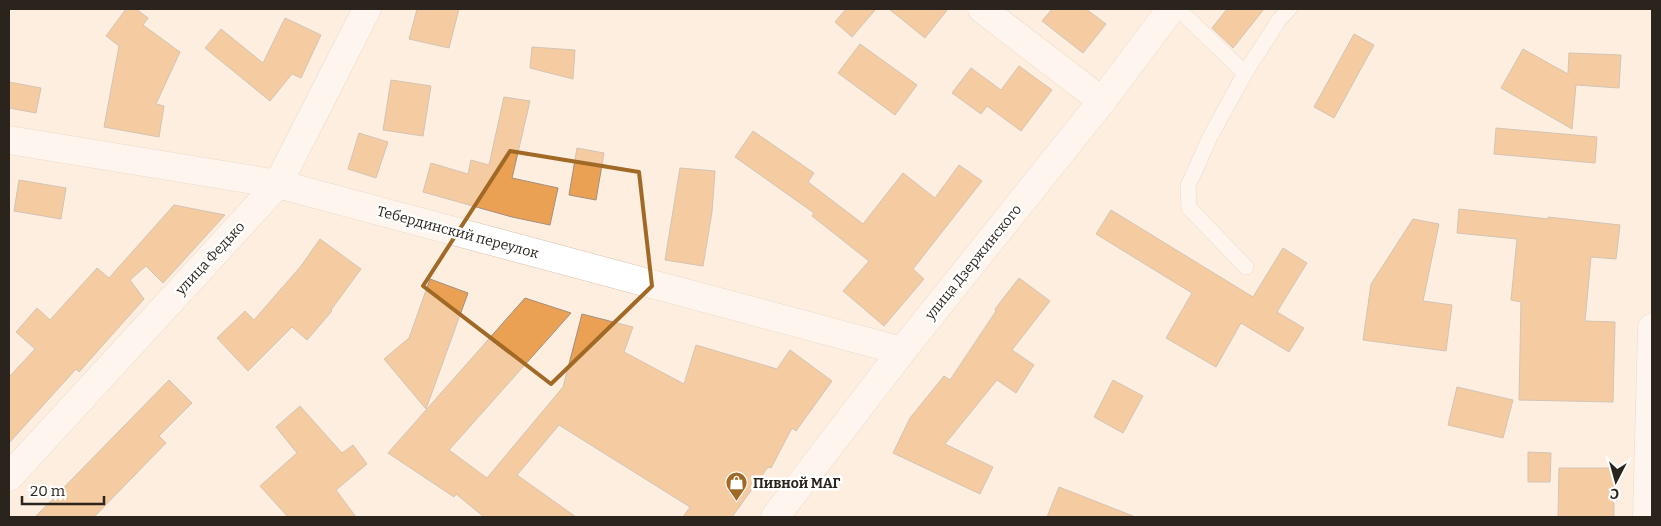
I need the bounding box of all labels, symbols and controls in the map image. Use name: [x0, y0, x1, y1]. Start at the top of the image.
street label: улица Дзержинского: [921, 201, 1025, 324]
street label: Тебердинский переулок: [375, 203, 541, 262]
street label: улица Федько: [172, 218, 249, 299]
north arrow: [1591, 456, 1641, 506]
shop icon: Пивной МАГ: [725, 471, 749, 502]
scale bar: [22, 474, 105, 506]
place label: Пивной МАГ: [753, 475, 840, 492]
text: 20 m: [30, 482, 66, 500]
text: С: [1609, 485, 1620, 502]

